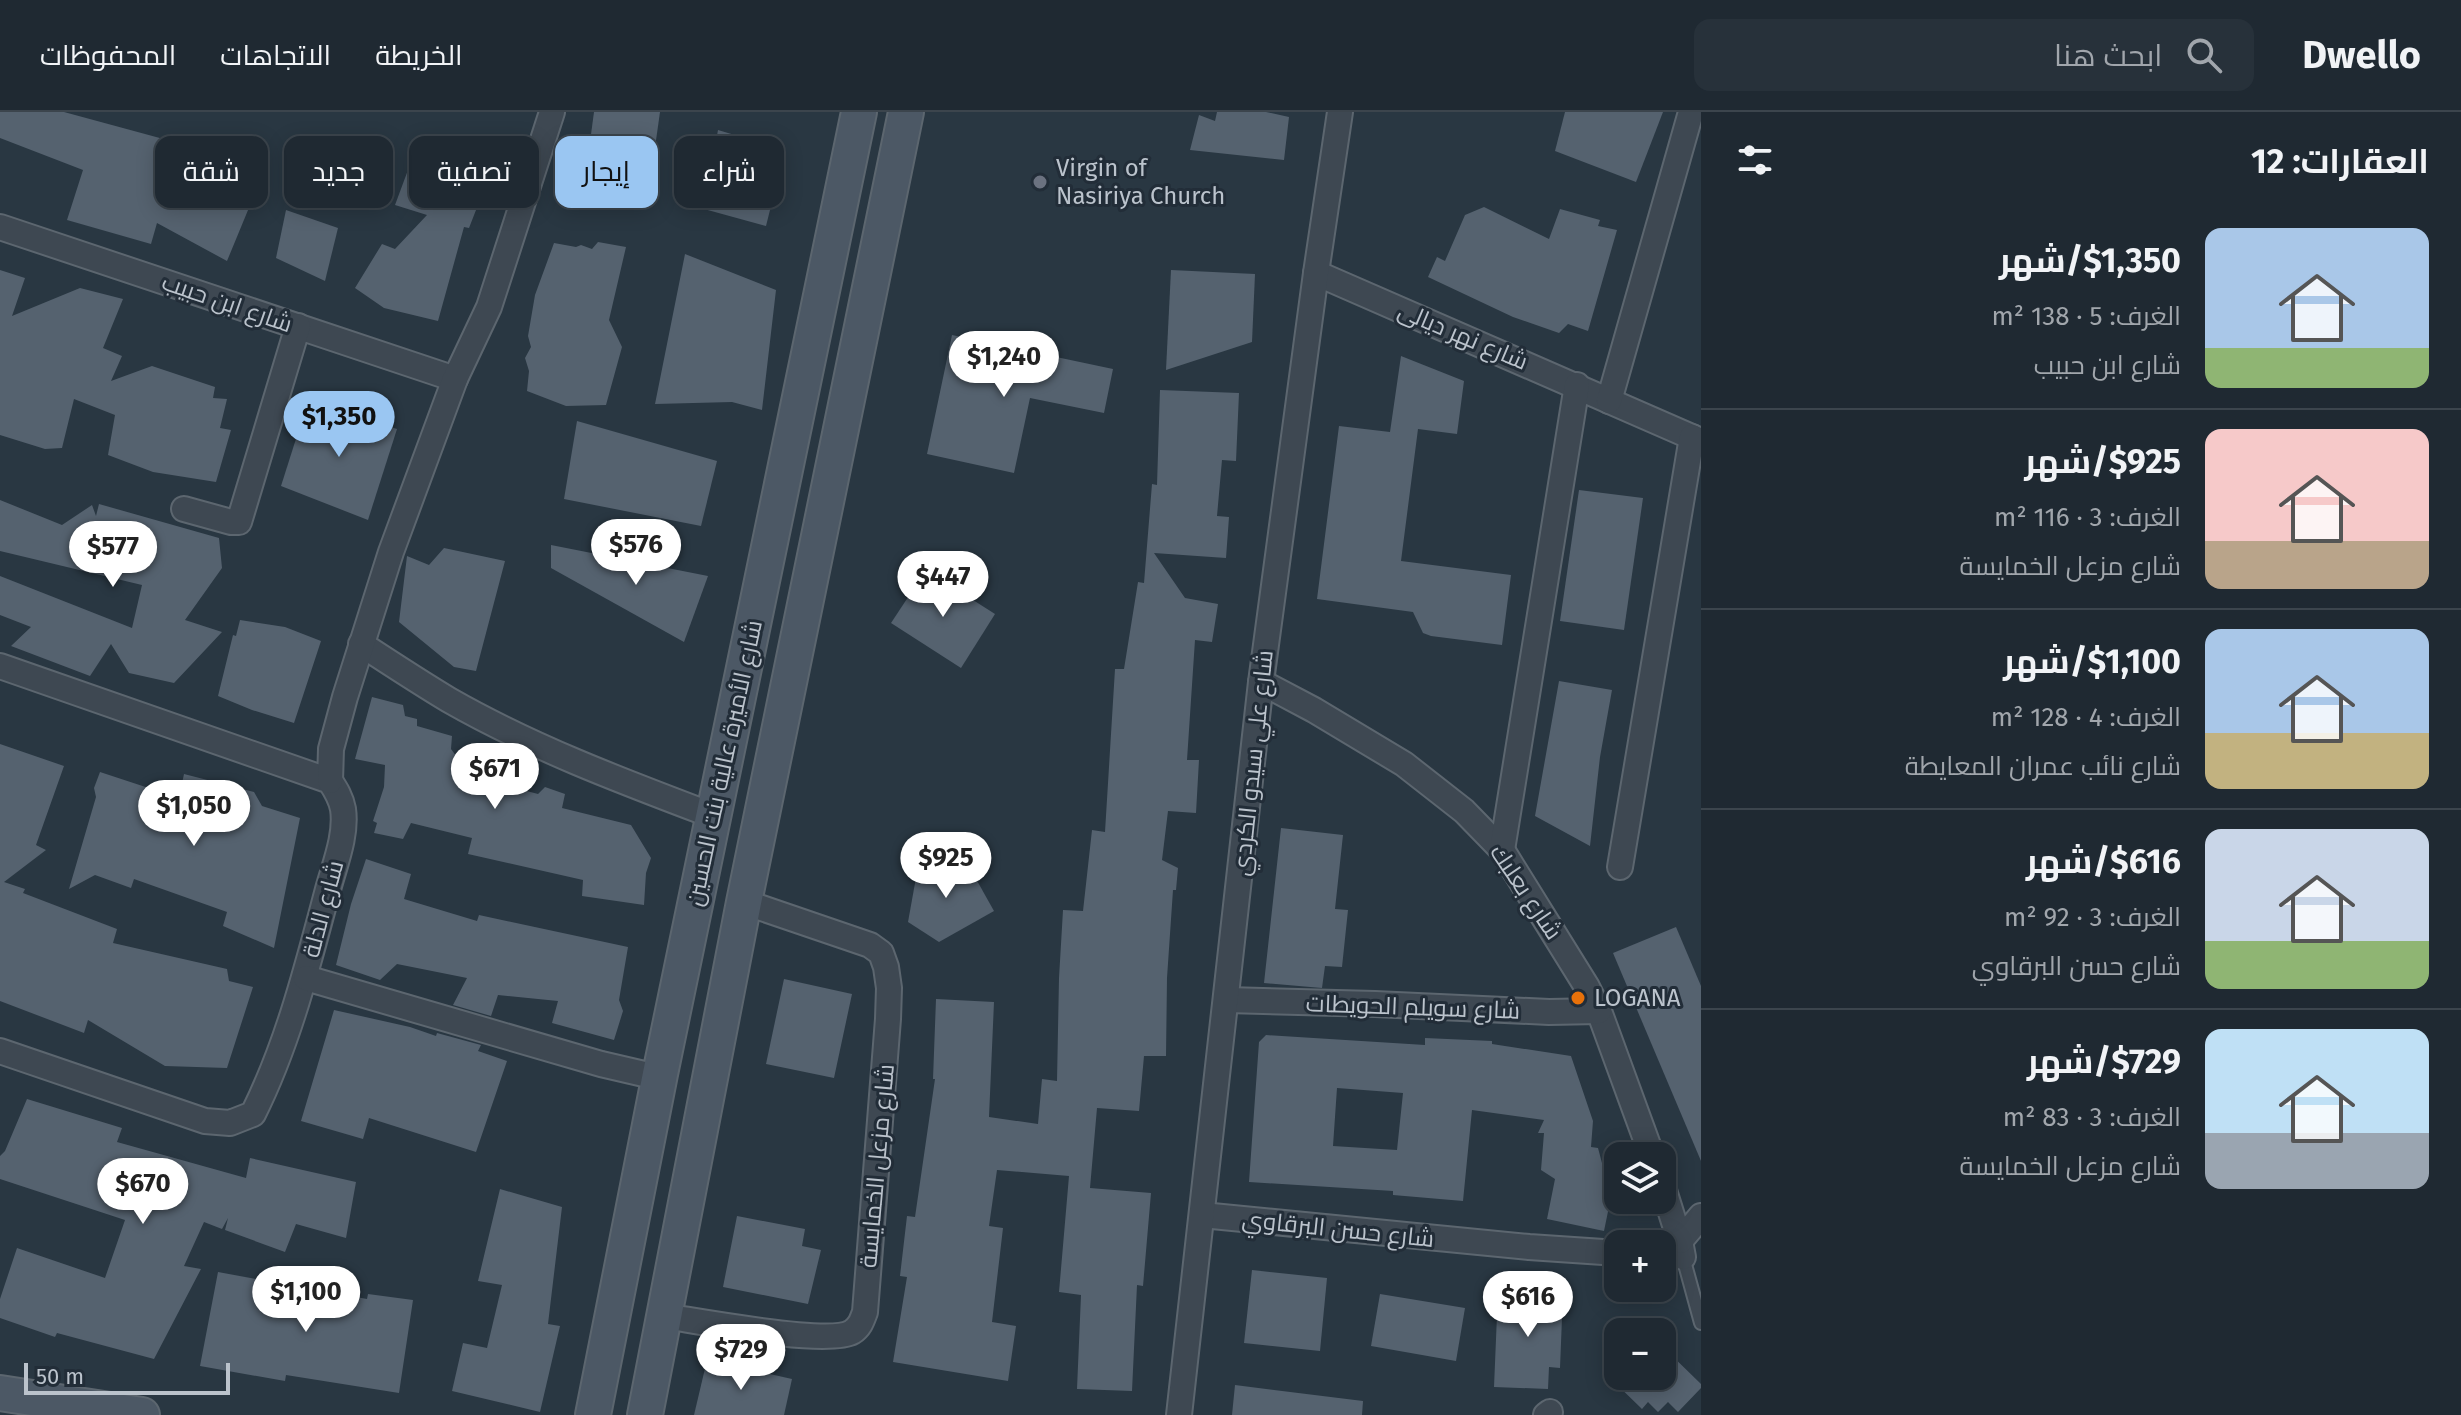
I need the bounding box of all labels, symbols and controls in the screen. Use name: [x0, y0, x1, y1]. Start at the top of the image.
search box: [1694, 19, 2254, 91]
text: Dwello: [2302, 32, 2421, 78]
icon: search: [2182, 33, 2226, 77]
text: ابحث هنا: [2054, 38, 2162, 74]
text: المحفوظات: [40, 39, 176, 72]
text: الاتجاهات: [220, 39, 331, 72]
text: الخريطة: [375, 39, 463, 72]
chip: شقة: [155, 136, 268, 208]
chip: جديد: [284, 136, 393, 208]
chip: تصفية: [409, 136, 539, 208]
chip: إيجار: [555, 136, 658, 208]
chip: شراء: [674, 136, 784, 208]
icon: filters: [1733, 138, 1777, 182]
text: العقارات: 12: [2251, 141, 2429, 182]
place label: Virgin of Nasiriya Church: [1056, 154, 1225, 210]
marker: Virgin of Nasiriya Church: [1031, 173, 1049, 191]
text: $1,350/شهر: [1999, 240, 2181, 281]
icon: home: [2269, 260, 2365, 356]
street label: شارع ابن حبيب: [158, 268, 296, 340]
street label: شارع نهر ديالى: [1393, 296, 1532, 378]
text: الغرف: 5 · 138 m²: [1991, 301, 2181, 332]
pin: $1,240: [939, 331, 1069, 399]
text: $1,240: [967, 341, 1041, 372]
text: شارع ابن حبيب: [2034, 350, 2181, 381]
pin: $1,350: [274, 391, 404, 459]
text: $1,350: [302, 401, 376, 432]
text: $925/شهر: [2025, 441, 2181, 482]
icon: home: [2269, 461, 2365, 557]
text: الغرف: 3 · 116 m²: [1994, 502, 2181, 533]
pin: $576: [589, 519, 683, 587]
pin: $577: [66, 521, 160, 589]
text: $576: [609, 529, 663, 560]
text: $577: [87, 531, 139, 562]
pin: $447: [896, 551, 990, 619]
text: شارع مزعل الخمايسة: [1959, 551, 2181, 582]
text: $447: [915, 561, 971, 592]
street label: شارع الأميرة عالية بنت الحسين: [680, 618, 770, 909]
text: $1,100/شهر: [2003, 641, 2181, 682]
street label: شارع علي سيدو الكردي: [1227, 649, 1284, 878]
icon: home: [2269, 661, 2365, 757]
text: الغرف: 4 · 128 m²: [1991, 702, 2181, 733]
pin: $671: [448, 743, 542, 811]
text: شارع نائب عمران المعايطة: [1905, 751, 2181, 782]
text: $671: [469, 753, 521, 784]
pin: $1,050: [129, 780, 259, 848]
text: $1,050: [156, 790, 232, 821]
pin: $925: [899, 832, 993, 900]
street label: شارع بعلبك: [1482, 839, 1568, 946]
text: $616/شهر: [2026, 841, 2181, 882]
text: $925: [918, 842, 974, 873]
street label: شارع الدلة: [297, 857, 351, 961]
icon: home: [2269, 861, 2365, 957]
text: الغرف: 3 · 92 m²: [2004, 902, 2181, 933]
text: شارع حسن البرقاوي: [1972, 951, 2181, 982]
place label: LOGANA: [1594, 984, 1681, 1012]
street label: شارع سويلم الحويطات: [1305, 989, 1521, 1027]
marker: LOGANA: [1569, 989, 1587, 1007]
text: $729/شهر: [2027, 1041, 2181, 1082]
icon: home: [2269, 1061, 2365, 1157]
street label: شارع مزعل الخمايسة: [854, 1063, 902, 1269]
text: الغرف: 3 · 83 m²: [2003, 1102, 2181, 1133]
map controls: [1604, 1142, 1676, 1390]
button: layers: [1604, 1142, 1676, 1214]
text: شارع مزعل الخمايسة: [1959, 1151, 2181, 1182]
pin: $670: [96, 1158, 190, 1226]
text: $670: [115, 1168, 171, 1199]
street label: شارع حسن البرقاوي: [1240, 1205, 1435, 1257]
button: +: [1604, 1230, 1676, 1302]
pin: $1,100: [241, 1266, 371, 1334]
pin: $616: [1481, 1271, 1575, 1339]
text: $1,100: [270, 1276, 342, 1307]
text: $616: [1501, 1281, 1555, 1312]
button: −: [1604, 1318, 1676, 1390]
pin: $729: [694, 1324, 788, 1392]
text: $729: [714, 1334, 768, 1365]
scale bar: [24, 1359, 230, 1395]
text: 50 m: [36, 1363, 84, 1390]

